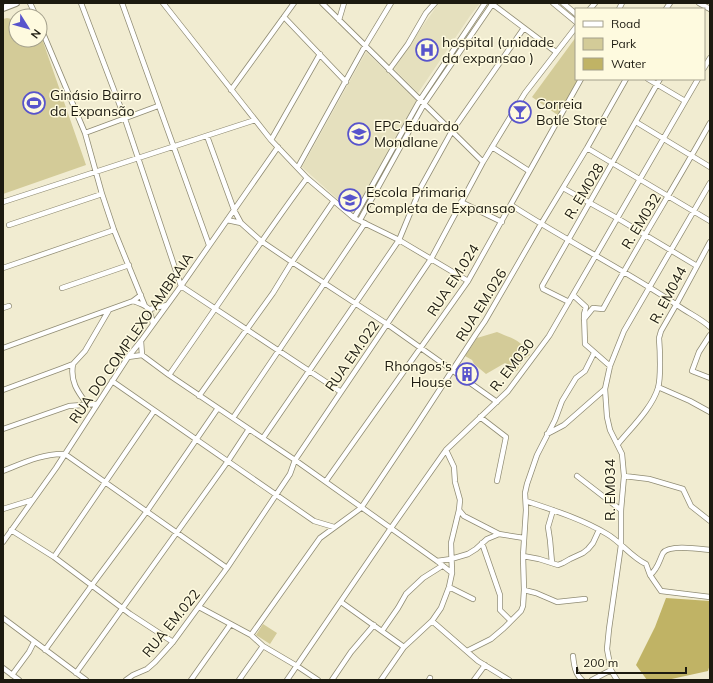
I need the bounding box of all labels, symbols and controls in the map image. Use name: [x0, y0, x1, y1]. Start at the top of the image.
north arrow: [8, 8, 48, 48]
legend: [575, 8, 705, 80]
text: Road: [611, 16, 640, 31]
text: N: [28, 26, 44, 42]
place label: hospital (unidade da expansao ): [442, 33, 554, 67]
text: Park: [611, 36, 637, 51]
hospital icon: hospital (unidade da expansao ): [414, 37, 440, 63]
text: Water: [611, 56, 647, 71]
place label: Ginásio Bairro da Expansão: [50, 86, 141, 120]
sports icon: Ginásio Bairro da Expansão: [21, 90, 47, 116]
place label: Correia Botle Store: [536, 95, 607, 129]
bar icon: Correia Botle Store: [507, 99, 533, 125]
place label: EPC Eduardo Mondlane: [374, 117, 459, 151]
school or university icon: EPC Eduardo Mondlane: [346, 121, 372, 147]
street label: R. EM028: [560, 160, 608, 222]
place label: Escola Primaria Completa de Expansao: [366, 183, 515, 217]
school or university icon: Escola Primaria Completa de Expansao: [337, 187, 363, 213]
street label: R. EM032: [617, 190, 665, 252]
street label: RUA EM.024: [423, 240, 483, 319]
street label: RUA DO COMPLEXO AMBRAIA: [65, 249, 197, 427]
street label: R. EM044: [645, 263, 691, 327]
street label: RUA EM.026: [452, 265, 510, 345]
street label: RUA EM.022: [321, 317, 383, 395]
street label: R. EM030: [486, 335, 538, 395]
place label: Rhongos's House: [384, 357, 452, 391]
building icon: Rhongos's House: [454, 361, 480, 387]
street label: R. EM034: [601, 458, 619, 521]
street label: RUA EM.022: [138, 585, 204, 661]
scale bar: [577, 649, 686, 675]
text: 200 m: [583, 655, 618, 670]

